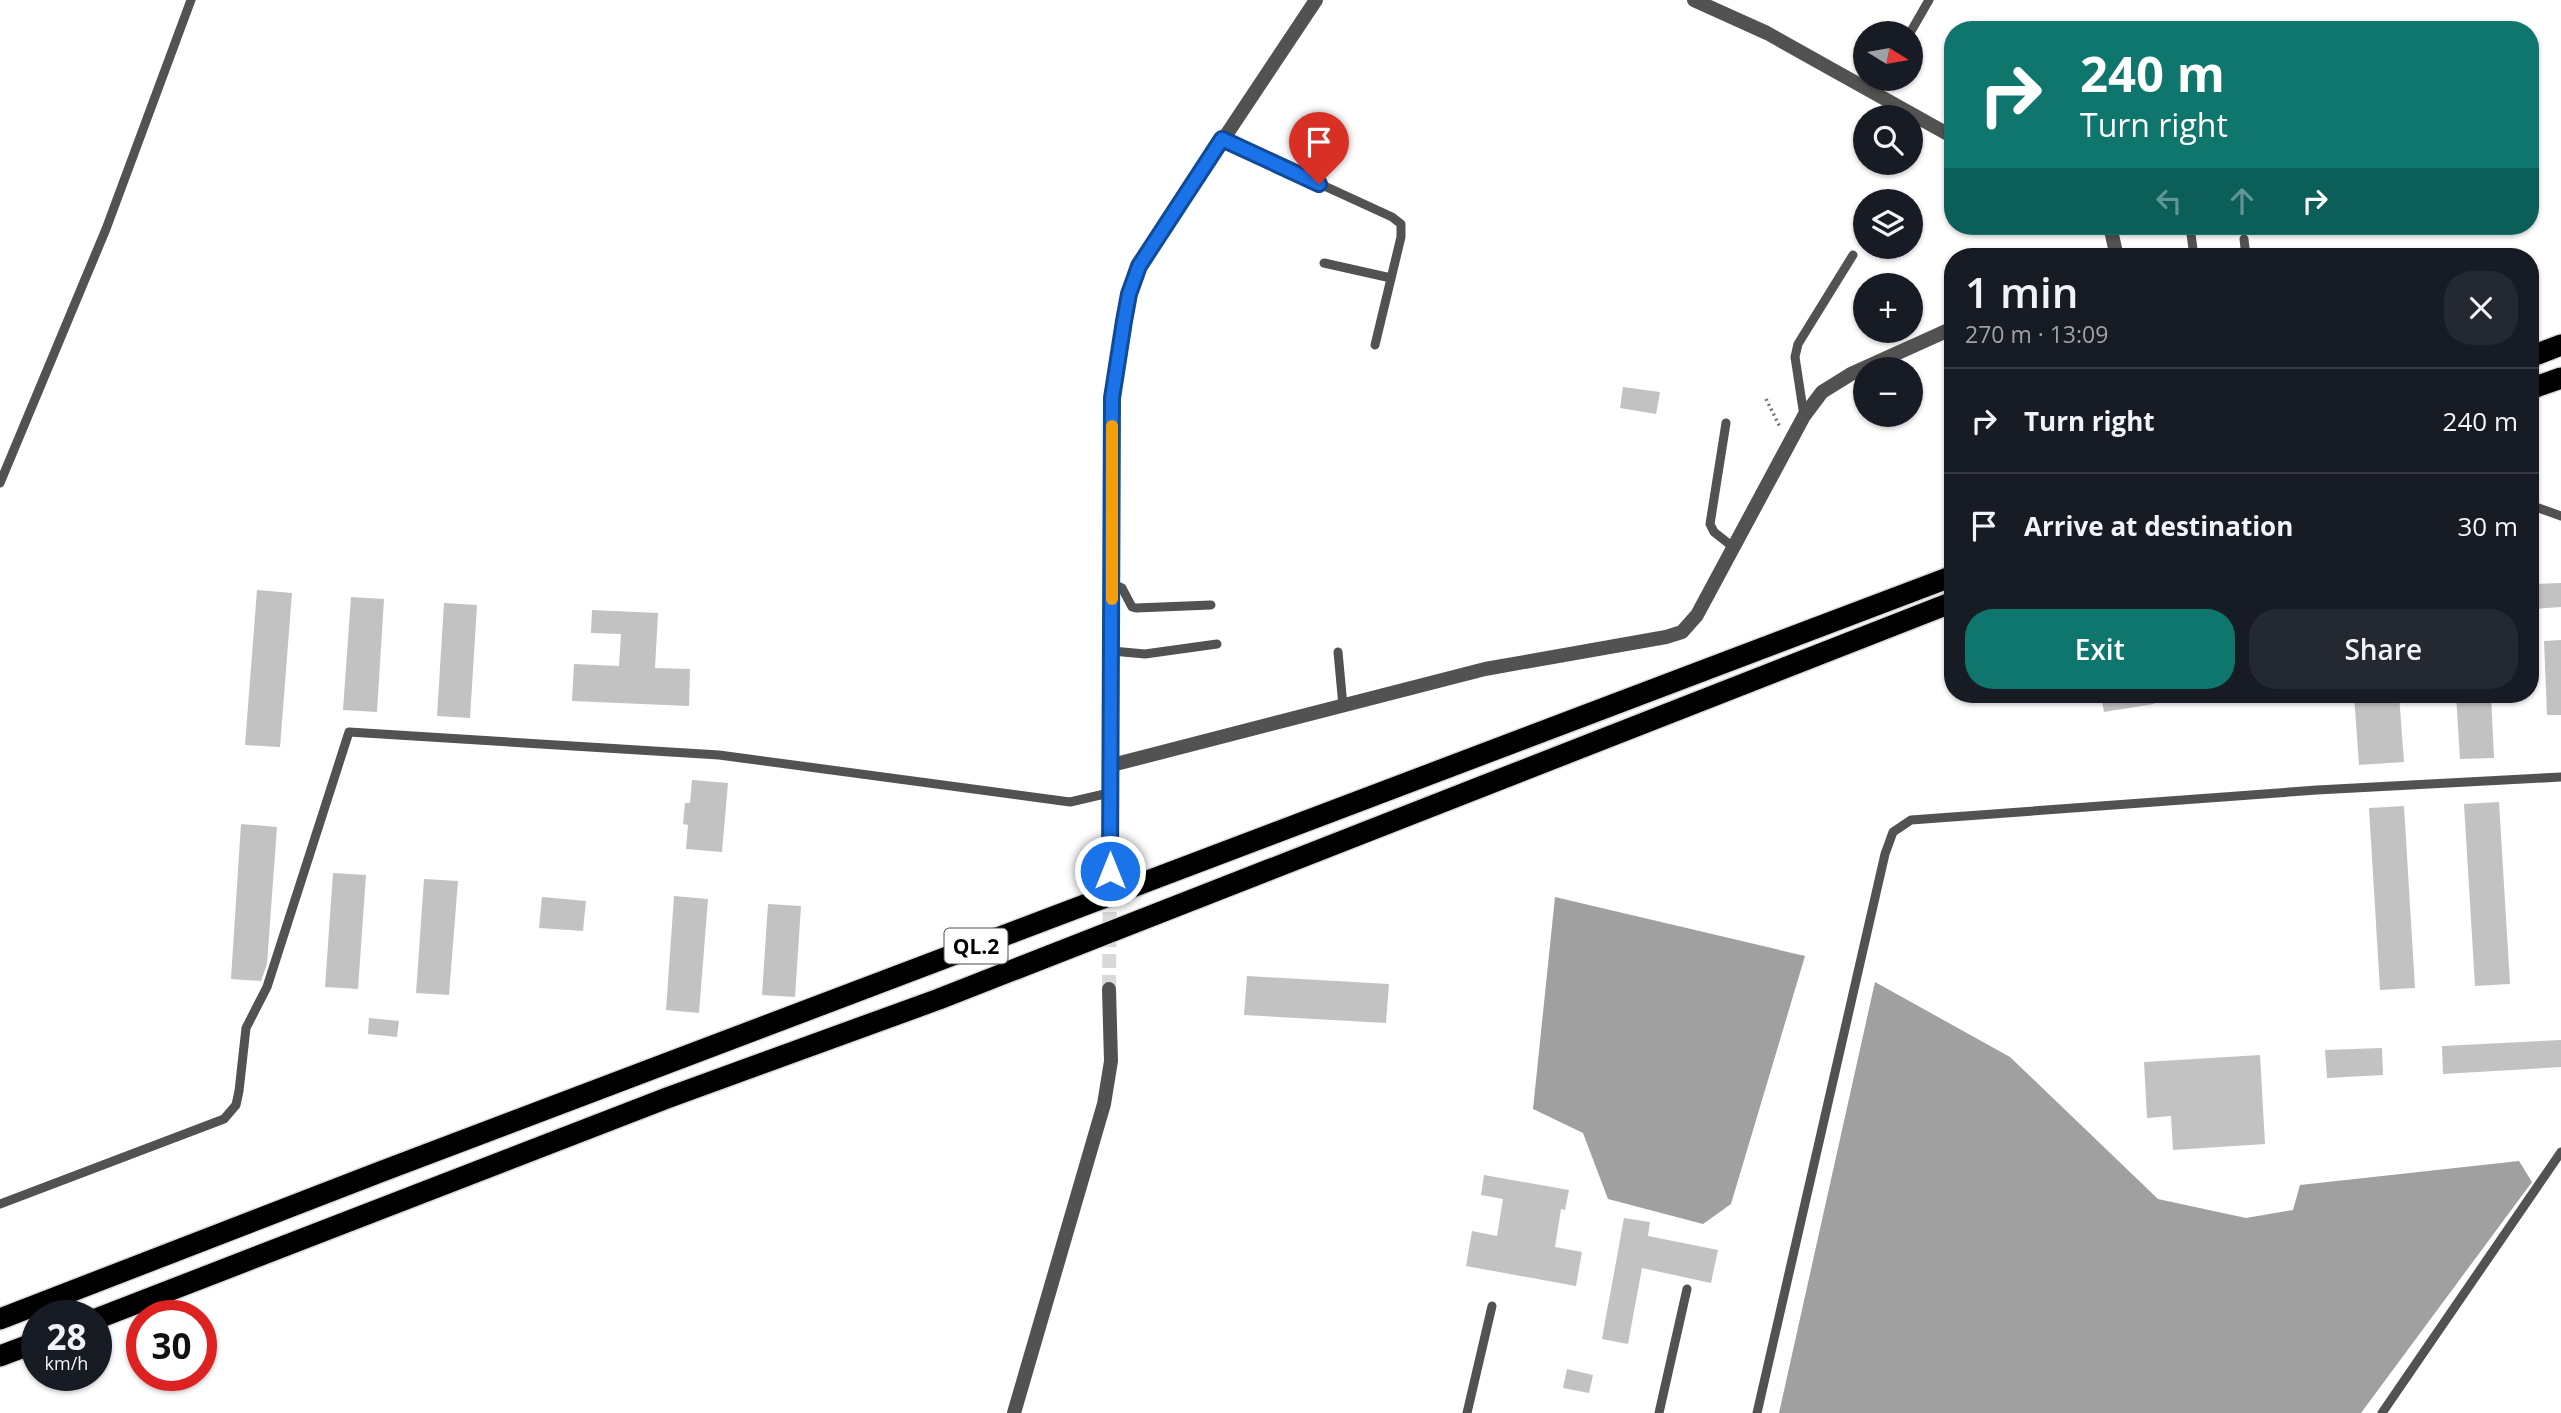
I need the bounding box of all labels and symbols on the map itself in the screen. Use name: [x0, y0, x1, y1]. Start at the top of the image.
north arrow: [1853, 21, 1923, 91]
pin: [1289, 112, 1349, 184]
position arrow: [1073, 834, 1147, 908]
road number: QL.2: [944, 928, 1007, 964]
speed limit sign: 30: [126, 1300, 217, 1391]

